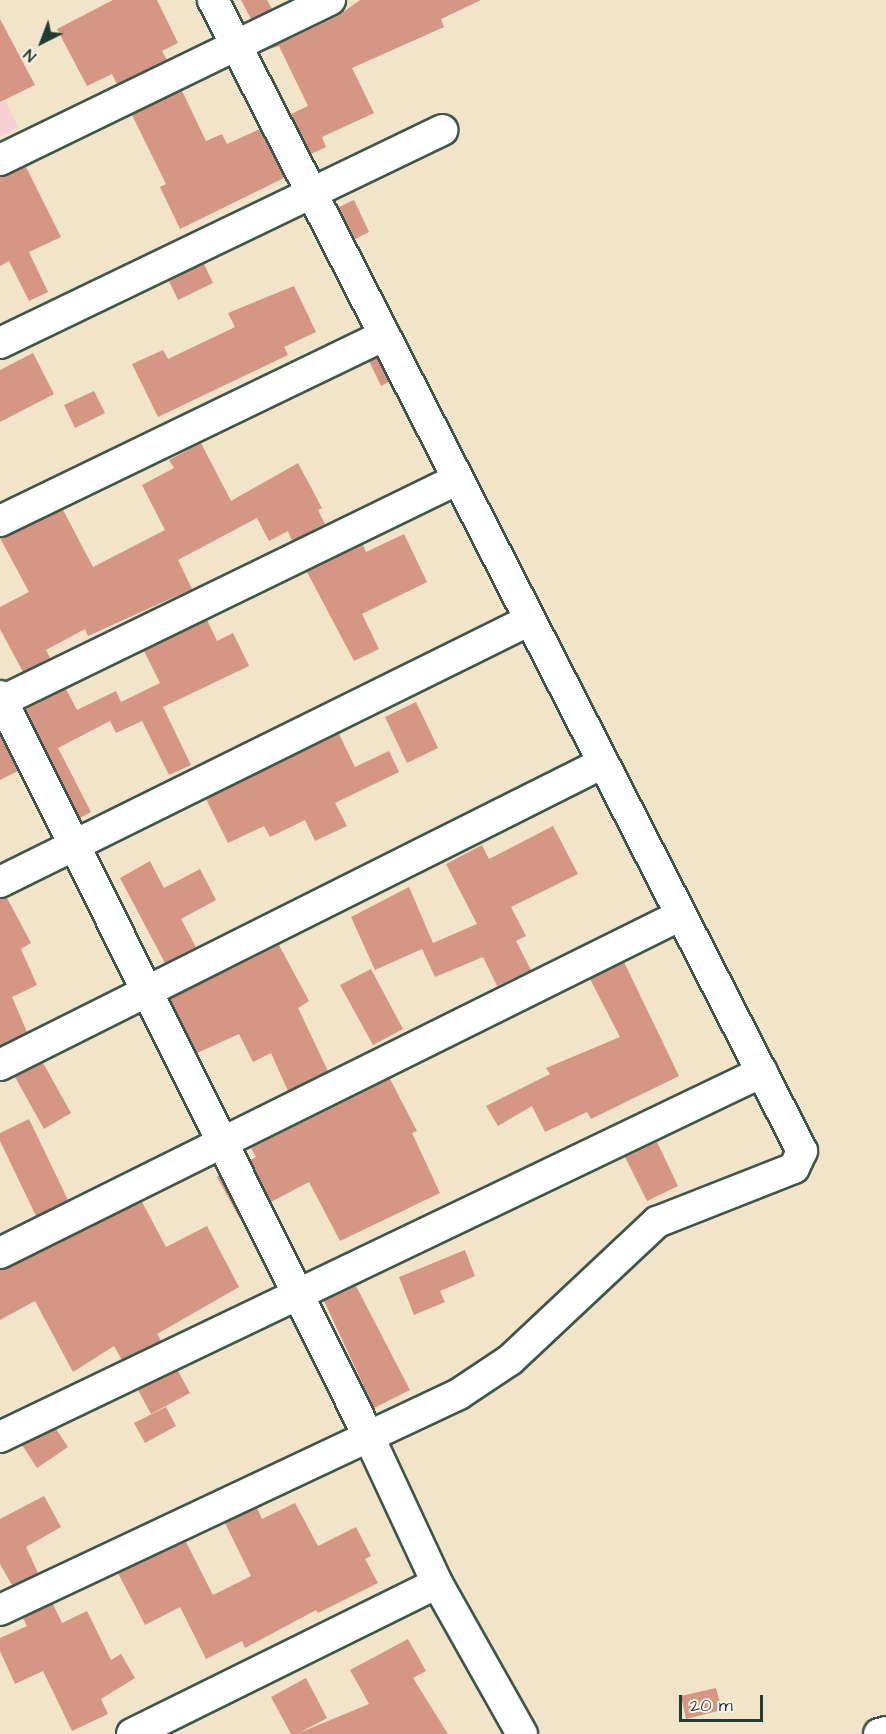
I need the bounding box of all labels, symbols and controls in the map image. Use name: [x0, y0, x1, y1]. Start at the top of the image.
north arrow: [12, 12, 72, 72]
text: N: [19, 44, 41, 67]
scale bar: [682, 1683, 766, 1721]
text: 20 m: [690, 1693, 733, 1718]

